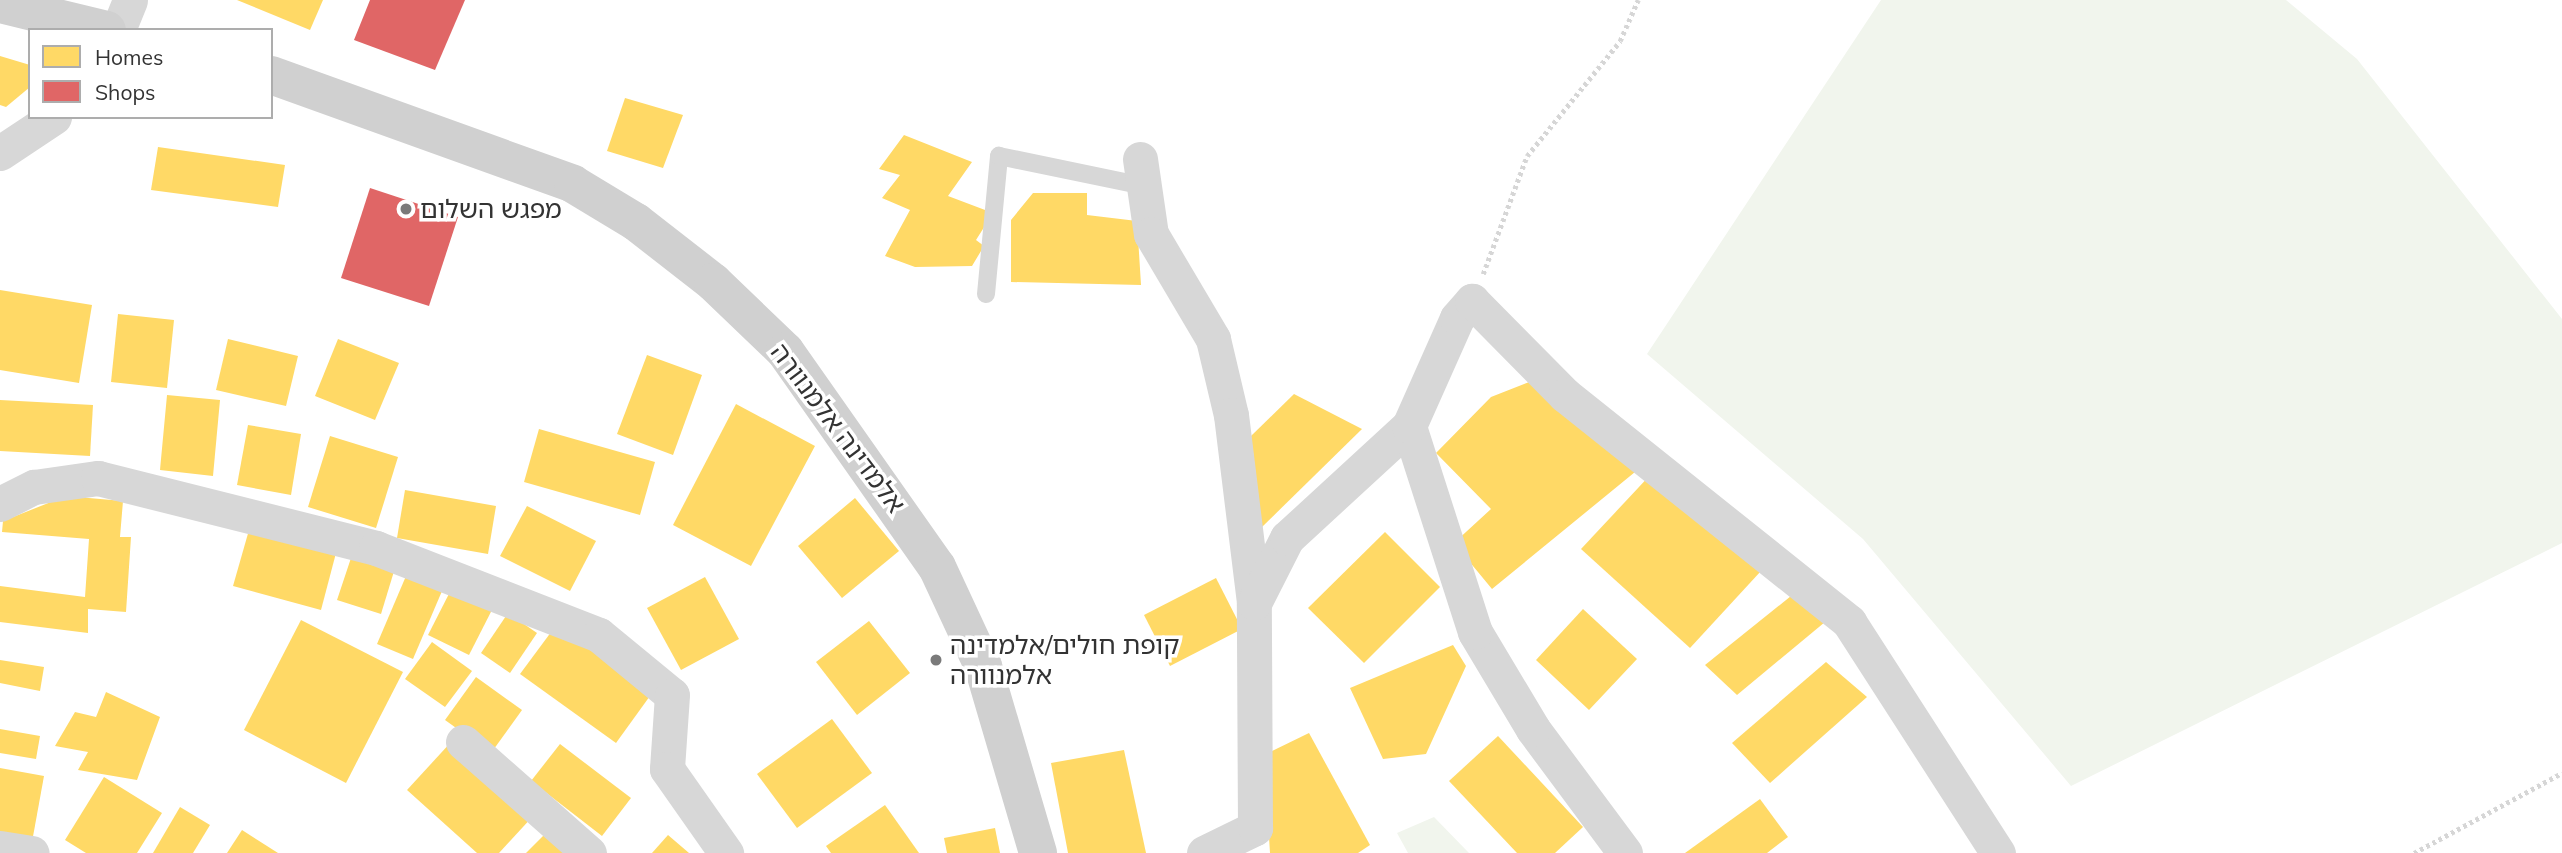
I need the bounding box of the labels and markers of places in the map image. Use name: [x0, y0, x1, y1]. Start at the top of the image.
place label: מפגש השלום: [420, 193, 562, 225]
marker: מפגש השלום: [398, 201, 414, 217]
place label: קופת חולים/אלמדינה אלמנוורה: [950, 629, 1179, 690]
marker: קופת חולים/אלמדינה אלמנוורה: [928, 652, 944, 668]

